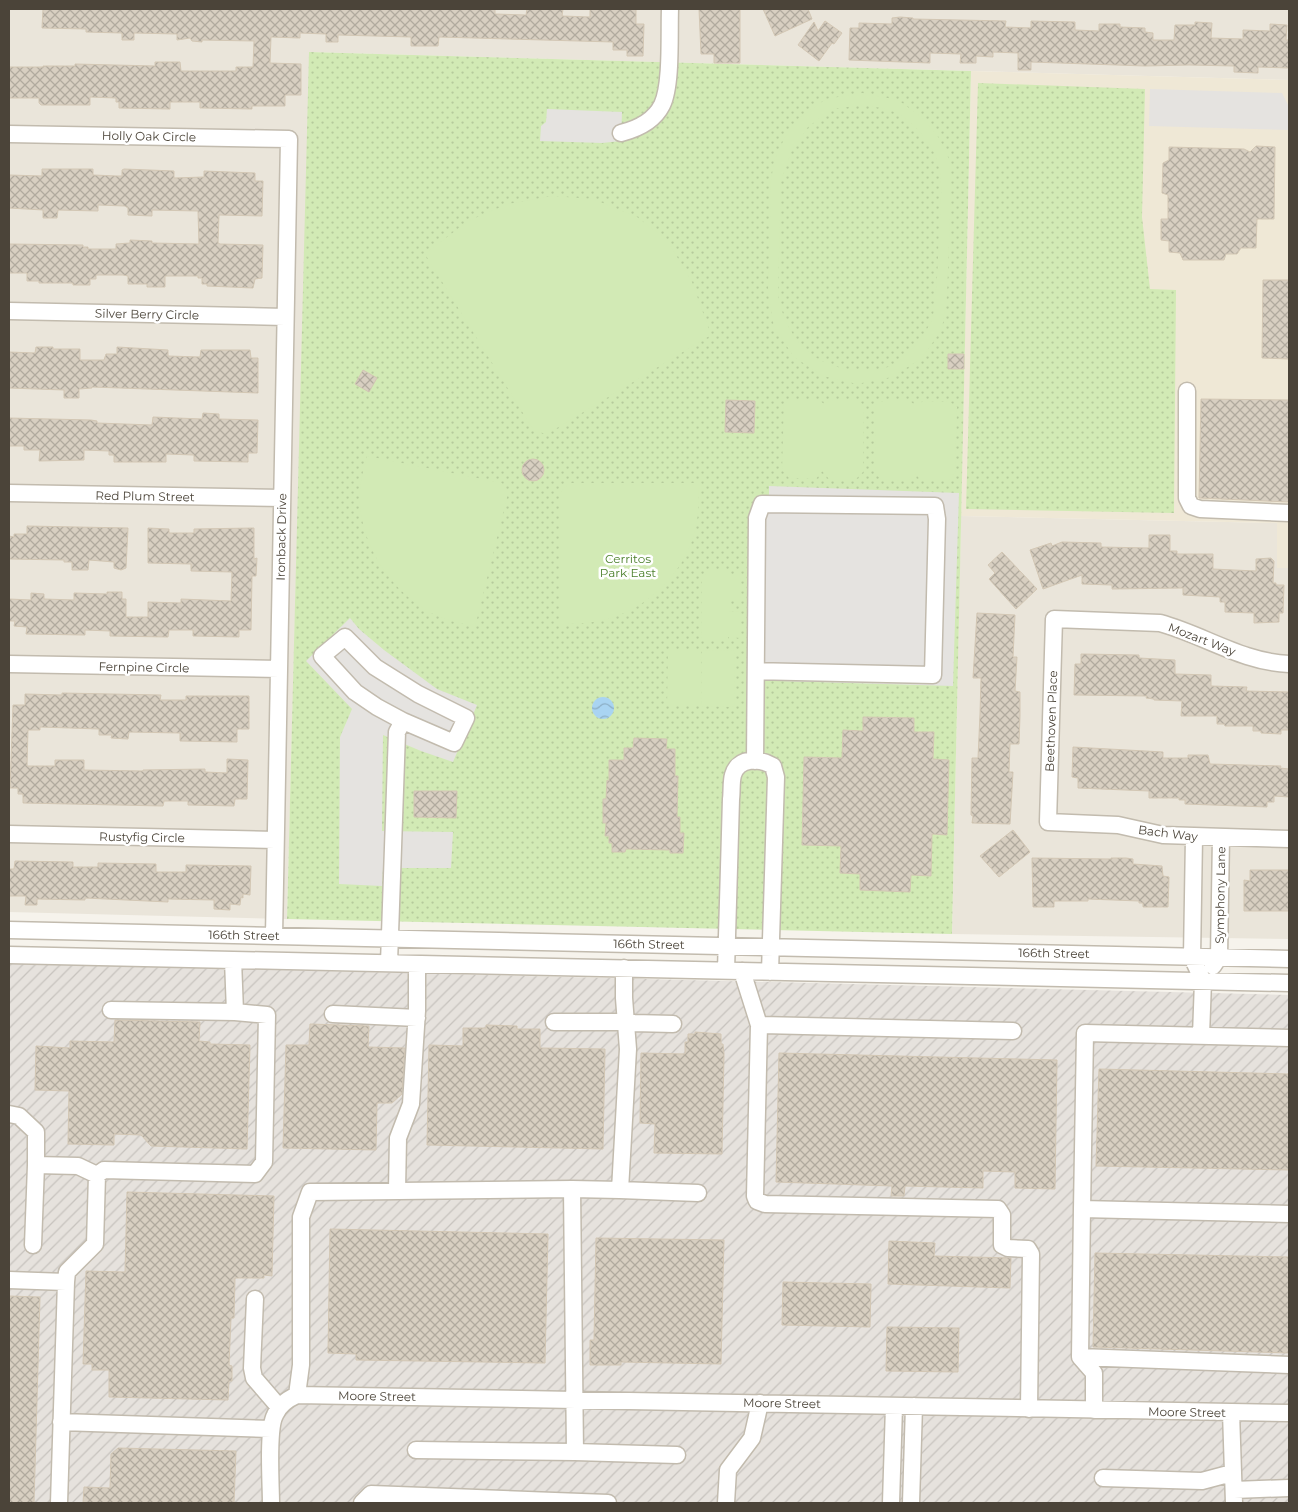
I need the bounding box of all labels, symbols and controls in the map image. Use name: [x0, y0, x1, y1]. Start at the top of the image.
street label: Holly Oak Circle: [102, 128, 196, 144]
street label: Silver Berry Circle: [95, 306, 199, 322]
street label: Red Plum Street: [95, 488, 195, 504]
street label: Ironback Drive: [273, 493, 289, 581]
park label: Cerritos Park East: [600, 551, 656, 580]
street label: Mozart Way: [1166, 619, 1238, 659]
street label: Fernpine Circle: [98, 659, 190, 675]
street label: Beethoven Place: [1042, 670, 1060, 772]
street label: Bach Way: [1137, 822, 1199, 844]
street label: Rustyfig Circle: [99, 829, 185, 845]
street label: Symphony Lane: [1212, 846, 1228, 944]
street label: 166th Street: [208, 927, 280, 943]
street label: 166th Street: [613, 936, 685, 952]
street label: 166th Street: [1018, 945, 1090, 961]
street label: Moore Street: [338, 1388, 416, 1404]
street label: Moore Street: [743, 1395, 821, 1411]
street label: Moore Street: [1148, 1404, 1226, 1420]

